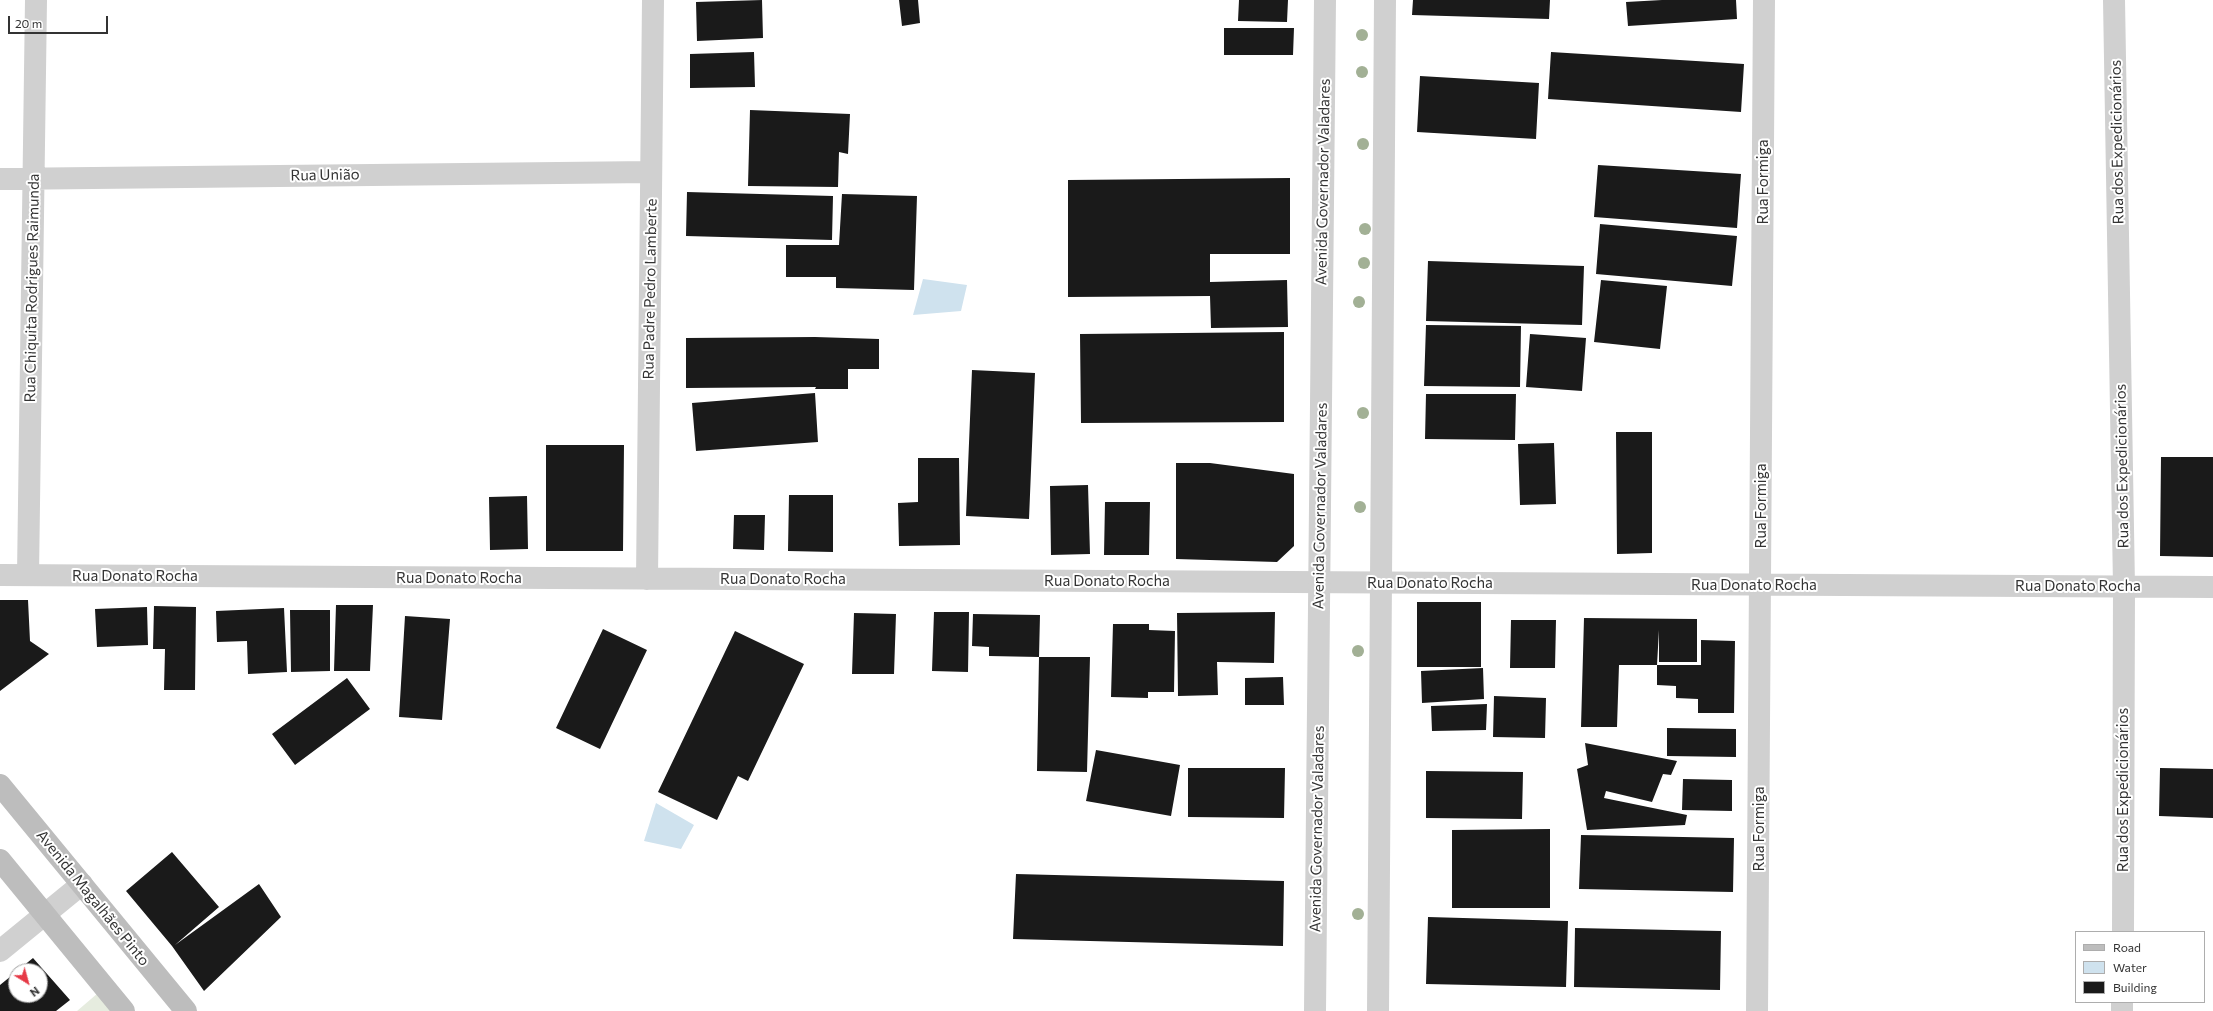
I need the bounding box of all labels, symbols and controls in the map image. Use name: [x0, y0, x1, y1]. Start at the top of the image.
scale bar: [10, 8, 110, 34]
text: 20 m: [15, 16, 42, 30]
street label: Rua dos Expedicionários: [2107, 60, 2127, 224]
street label: Avenida Governador Valadares: [1312, 78, 1334, 286]
street label: Rua Formiga: [1754, 139, 1772, 225]
street label: Rua União: [290, 165, 360, 185]
street label: Rua Chiquita Rodrigues Raimunda: [21, 173, 43, 403]
street label: Rua Padre Pedro Lamberte: [639, 198, 661, 380]
street label: Rua dos Expedicionários: [2112, 384, 2132, 548]
street label: Avenida Governador Valadares: [1309, 402, 1331, 610]
street label: Rua Formiga: [1752, 463, 1770, 549]
street label: Rua Donato Rocha: [72, 567, 198, 585]
street label: Rua Donato Rocha: [396, 569, 522, 587]
street label: Rua Donato Rocha: [720, 570, 846, 588]
street label: Rua Donato Rocha: [1044, 572, 1170, 590]
street label: Rua Donato Rocha: [1367, 574, 1493, 592]
street label: Rua Donato Rocha: [1691, 576, 1817, 594]
street label: Rua Donato Rocha: [2015, 577, 2141, 595]
street label: Rua dos Expedicionários: [2114, 708, 2132, 872]
street label: Avenida Governador Valadares: [1306, 725, 1328, 933]
street label: Rua Formiga: [1750, 786, 1768, 872]
street label: Avenida Magalhães Pinto: [33, 826, 153, 970]
legend: [2075, 931, 2205, 1003]
text: Road: [2113, 940, 2141, 954]
text: Water: [2113, 960, 2147, 974]
north arrow: [8, 963, 48, 1003]
text: Building: [2113, 980, 2157, 994]
text: N: [28, 985, 42, 1000]

